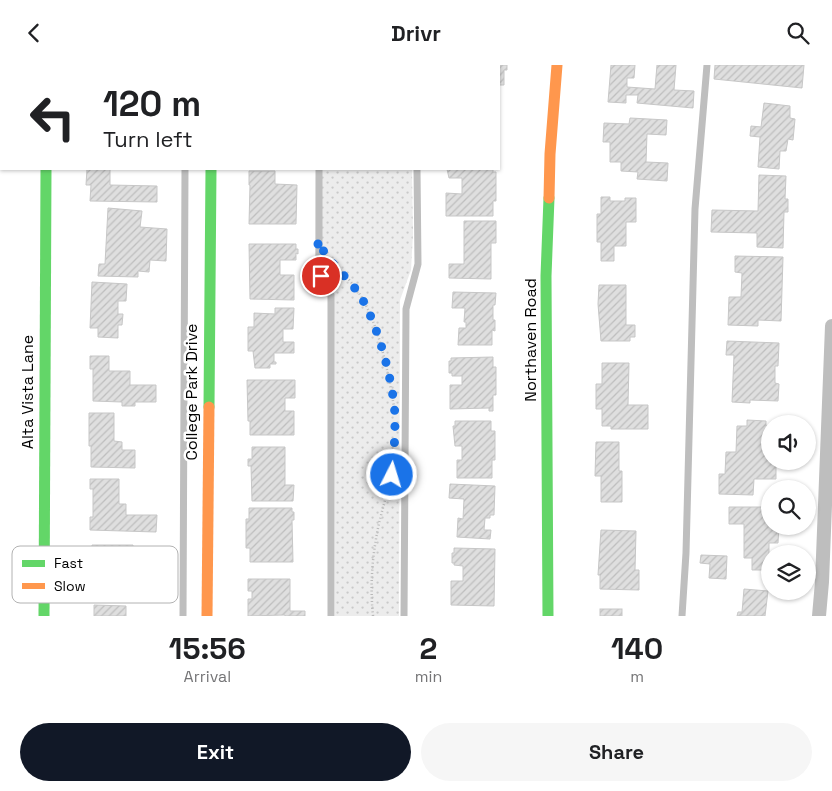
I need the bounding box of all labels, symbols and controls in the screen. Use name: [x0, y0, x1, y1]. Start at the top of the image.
icon: back: [20, 19, 48, 47]
text: Drivr: [391, 19, 441, 47]
icon: search: [784, 19, 812, 47]
text: 120 m: [103, 82, 201, 126]
icon: left: [20, 85, 85, 150]
text: Turn left: [103, 125, 193, 153]
pin: [300, 255, 342, 297]
icon: arrive: [307, 262, 335, 290]
street label: Northaven Road: [520, 278, 541, 402]
street label: College Park Drive: [181, 323, 202, 461]
street label: Alta Vista Lane: [17, 335, 38, 449]
map controls: [761, 415, 816, 600]
button: sound: [761, 415, 816, 470]
position arrow: [365, 448, 417, 500]
button: search: [761, 480, 816, 535]
button: layers: [761, 545, 816, 600]
legend: [12, 546, 178, 603]
text: Fast: [54, 554, 83, 572]
text: Slow: [54, 577, 86, 595]
text: 15:56: [169, 629, 246, 668]
text: 2: [420, 629, 437, 668]
text: 140: [611, 629, 663, 668]
text: Arrival: [184, 666, 231, 687]
text: min: [415, 666, 442, 687]
text: m: [630, 666, 644, 687]
button: Exit: [20, 723, 411, 781]
button: Share: [421, 723, 812, 781]

